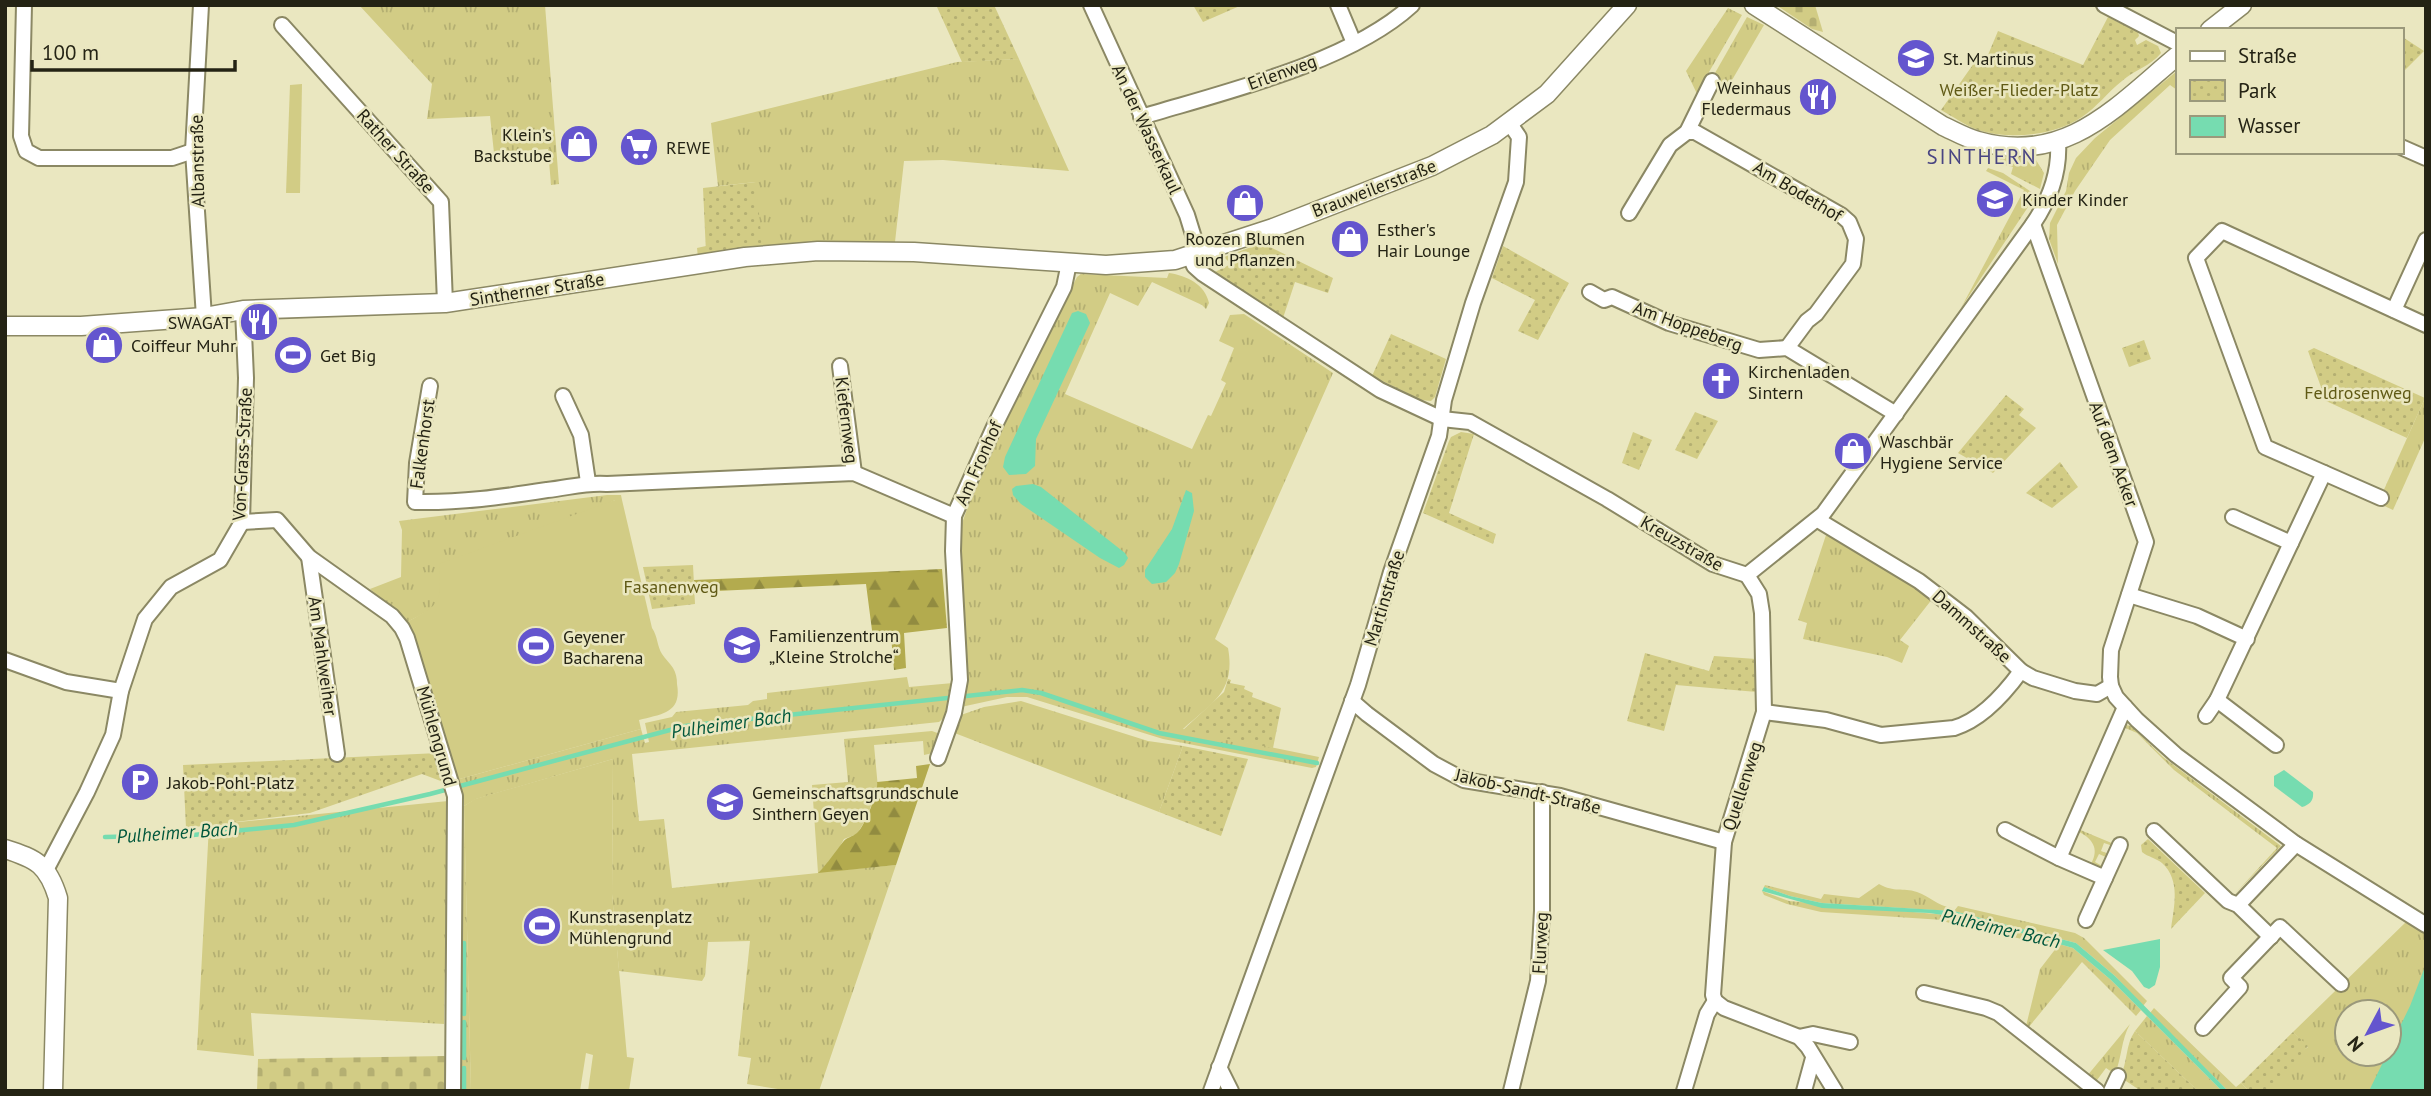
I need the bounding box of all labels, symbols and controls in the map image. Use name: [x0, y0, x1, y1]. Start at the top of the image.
scale bar: [32, 28, 234, 72]
legend: [2176, 28, 2403, 154]
school or university icon: St. Martinus: [1895, 37, 1937, 79]
text: 100 m: [42, 39, 99, 66]
text: Straße: [2238, 42, 2297, 69]
place label: St. Martinus: [1943, 47, 2034, 70]
street label: Erlenweg: [1244, 49, 1320, 95]
street label: An der Wasserkaul: [1107, 60, 1187, 198]
place label: Weinhaus Fledermaus: [1702, 76, 1791, 120]
restaurant icon: Weinhaus Fledermaus: [1797, 76, 1839, 118]
text: Park: [2238, 77, 2277, 104]
park label: Weißer-Flieder-Platz: [1940, 78, 2098, 101]
street label: Rather Straße: [352, 104, 440, 198]
text: Wasser: [2238, 112, 2300, 139]
street label: Albanstraße: [185, 114, 209, 208]
place label: Klein’s Backstube: [474, 123, 552, 167]
shop icon: Klein’s Backstube: [558, 123, 600, 165]
supermarket icon: REWE: [618, 126, 660, 168]
place label: REWE: [666, 136, 711, 159]
district label: SINTHERN: [1926, 143, 2038, 170]
street label: Brauweilerstraße: [1309, 154, 1439, 222]
street label: Am Bodethof: [1749, 155, 1848, 227]
school or university icon: Kinder Kinder: [1974, 178, 2016, 220]
shop icon: Roozen Blumen und Pflanzen: [1224, 182, 1266, 224]
place label: Kinder Kinder: [2022, 188, 2128, 211]
shop icon: Esther's Hair Lounge: [1329, 218, 1371, 260]
place label: Esther's Hair Lounge: [1377, 218, 1470, 262]
place label: Roozen Blumen und Pflanzen: [1185, 227, 1305, 271]
street label: Sintherner Straße: [468, 267, 606, 311]
street label: Am Hoppeberg: [1630, 296, 1746, 356]
restaurant icon: SWAGAT: [238, 301, 280, 343]
place label: SWAGAT: [168, 311, 232, 334]
shop icon: Coiffeur Muhr: [83, 324, 125, 366]
place label: Coiffeur Muhr: [131, 334, 236, 357]
sports icon: Get Big: [272, 334, 314, 376]
place label: Get Big: [320, 344, 376, 367]
church icon: Kirchenladen Sintern: [1700, 360, 1742, 402]
place label: Kirchenladen Sintern: [1748, 360, 1850, 404]
street label: Kiefernweg: [830, 375, 864, 465]
park label: Feldrosenweg: [2304, 381, 2412, 404]
street label: Von-Grass-Straße: [227, 387, 257, 522]
street label: Falkenhorst: [404, 398, 440, 490]
street label: Auf dem Acker: [2084, 398, 2144, 510]
street label: Am Fronhof: [949, 416, 1007, 509]
shop icon: Waschbär Hygiene Service: [1832, 430, 1874, 472]
place label: Waschbär Hygiene Service: [1880, 430, 2003, 474]
street label: Kreuzstraße: [1636, 510, 1728, 576]
street label: Martinstraße: [1359, 547, 1409, 649]
park label: Fasanenweg: [623, 575, 719, 598]
street label: Dammstraße: [1928, 585, 2016, 667]
street label: Am Mahlweiher: [303, 595, 343, 717]
school or university icon: Familienzentrum „Kleine Strolche“: [721, 624, 763, 666]
place label: Familienzentrum „Kleine Strolche“: [769, 624, 899, 668]
sports icon: Geyener Bacharena: [515, 625, 557, 667]
place label: Geyener Bacharena: [563, 625, 643, 669]
street label: Mühlengrund: [412, 683, 462, 789]
water label: Pulheimer Bach: [669, 703, 793, 743]
street label: Quellenweg: [1717, 739, 1767, 833]
parking icon: Jakob-Pohl-Platz: [119, 761, 161, 803]
street label: Jakob-Sandt-Straße: [1452, 763, 1603, 819]
place label: Jakob-Pohl-Platz: [166, 771, 294, 794]
school or university icon: Gemeinschaftsgrundschule Sinthern Geyen: [704, 781, 746, 823]
place label: Gemeinschaftsgrundschule Sinthern Geyen: [752, 781, 959, 825]
water label: Pulheimer Bach: [116, 816, 238, 848]
water label: Pulheimer Bach: [1939, 903, 2063, 953]
sports icon: Kunstrasenplatz Mühlengrund: [521, 905, 563, 947]
place label: Kunstrasenplatz Mühlengrund: [569, 905, 692, 949]
street label: Flurweg: [1527, 911, 1553, 975]
north arrow: [2333, 998, 2403, 1068]
text: N: [2342, 1032, 2368, 1057]

